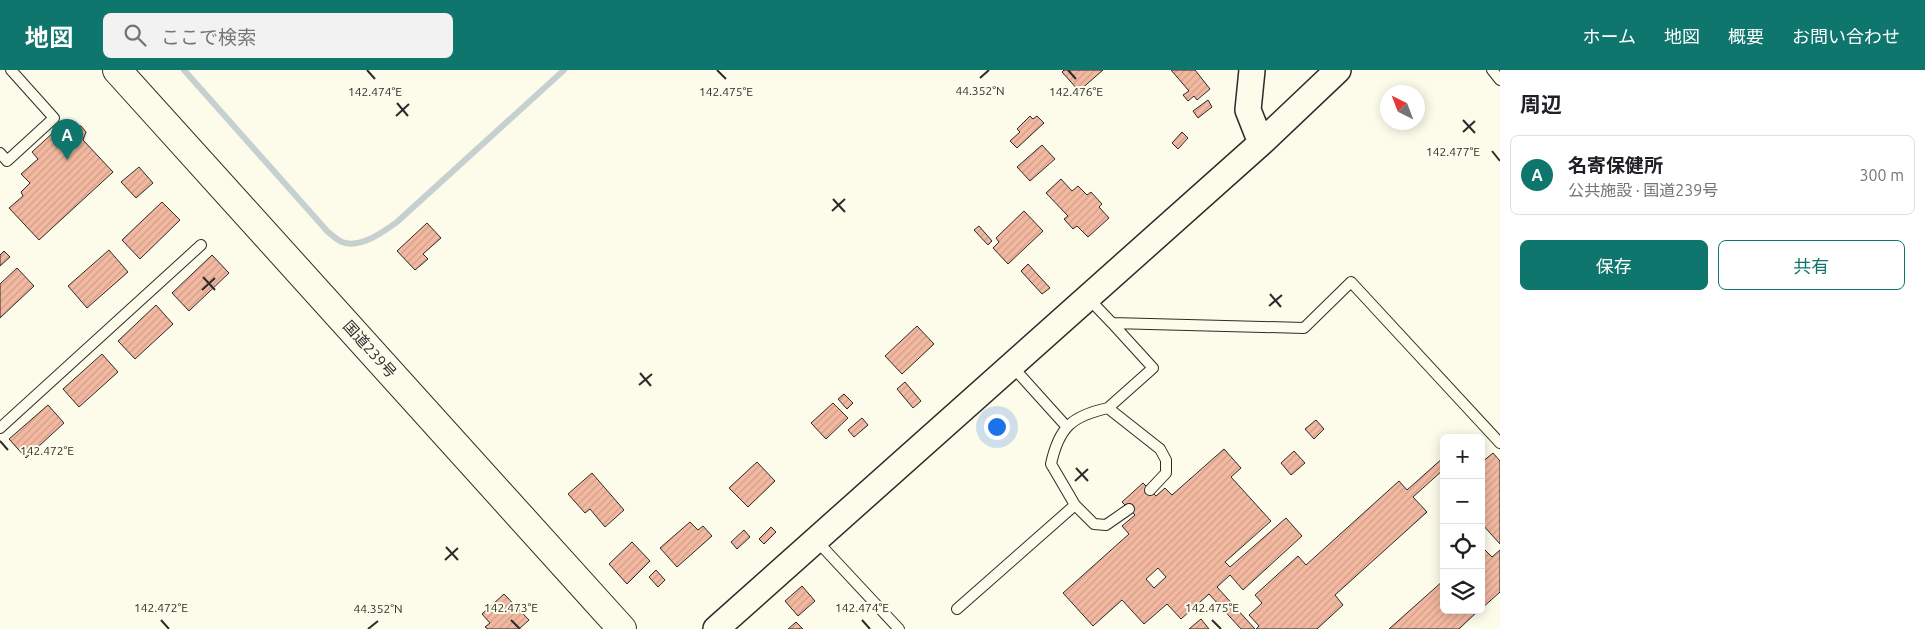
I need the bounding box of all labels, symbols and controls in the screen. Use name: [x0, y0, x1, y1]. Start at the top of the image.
search box: [103, 13, 453, 58]
icon: search: [121, 21, 149, 49]
text: 地図: [25, 24, 73, 51]
text: ここで検索: [161, 26, 256, 48]
text: ホーム: [1583, 26, 1636, 46]
text: 地図: [1664, 26, 1700, 46]
text: 概要: [1728, 26, 1764, 46]
text: お問い合わせ: [1792, 26, 1900, 46]
text: 44.352°N: [955, 84, 1005, 97]
text: 142.474°E: [348, 85, 402, 98]
text: 142.475°E: [699, 85, 753, 98]
text: 142.476°E: [1049, 85, 1103, 98]
north arrow: [1380, 85, 1425, 130]
text: 周辺: [1520, 92, 1562, 116]
pin: A: [51, 119, 83, 160]
text: 142.477°E: [1426, 145, 1480, 158]
text: 名寄保健所: [1568, 154, 1663, 176]
text: A: [1531, 166, 1543, 184]
text: 300 m: [1859, 166, 1904, 184]
text: 公共施設 · 国道239号: [1568, 181, 1718, 199]
button: 保存: [1520, 240, 1708, 290]
button: 共有: [1718, 240, 1905, 290]
street label: 国道239号: [340, 317, 400, 381]
your location: [984, 414, 1010, 440]
map controls: [1440, 434, 1485, 614]
button: +: [1440, 434, 1485, 479]
text: 142.472°E: [20, 444, 74, 457]
button: −: [1440, 479, 1485, 524]
button: locate: [1440, 524, 1485, 569]
button: layers: [1440, 569, 1485, 614]
text: 142.472°E: [134, 601, 188, 614]
text: 142.473°E: [484, 601, 538, 614]
text: 142.474°E: [835, 601, 889, 614]
text: 142.475°E: [1185, 601, 1239, 614]
text: 44.352°N: [353, 602, 403, 615]

